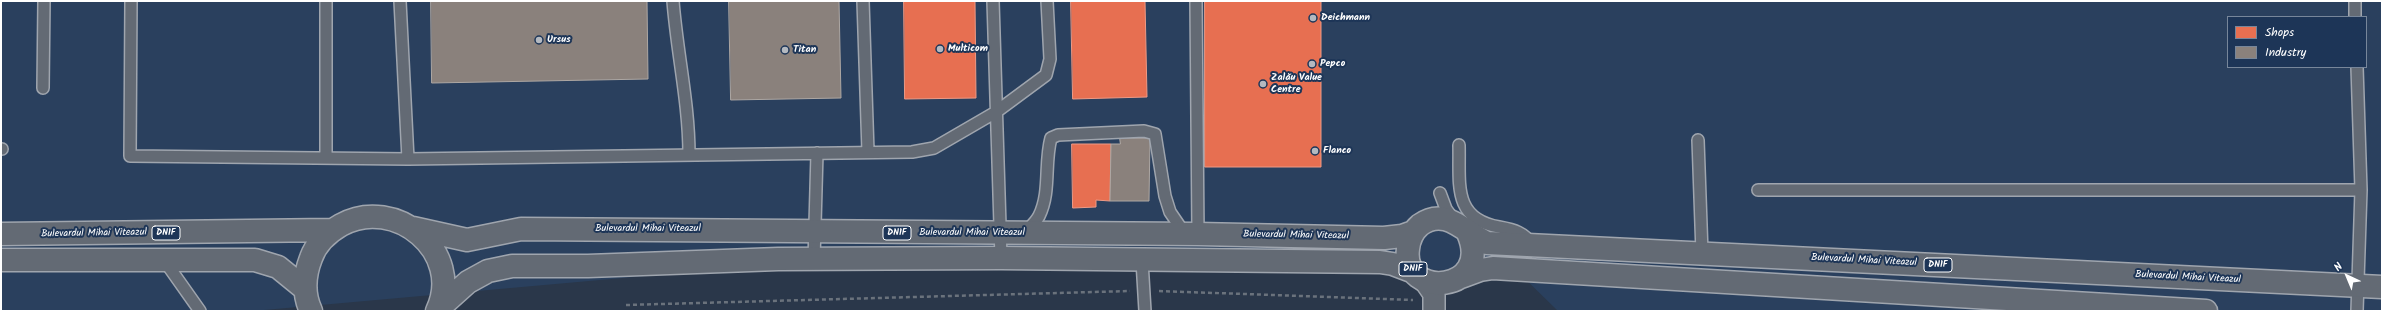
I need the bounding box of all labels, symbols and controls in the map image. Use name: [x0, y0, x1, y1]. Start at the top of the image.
place label: Deichmann: [1321, 12, 1370, 24]
marker: Deichmann: [1308, 13, 1318, 23]
legend: [2227, 16, 2367, 68]
text: Shops: [2265, 23, 2294, 42]
place label: Ursus: [547, 34, 571, 46]
marker: Ursus: [534, 35, 544, 45]
place label: Multicom: [948, 43, 988, 55]
text: Industry: [2265, 43, 2306, 62]
place label: Titan: [793, 44, 816, 56]
marker: Multicom: [935, 44, 945, 54]
marker: Titan: [780, 45, 790, 55]
place label: Pepco: [1320, 58, 1345, 70]
marker: Pepco: [1307, 59, 1317, 69]
place label: Zalău Value Centre: [1271, 72, 1322, 96]
marker: Zalău Value Centre: [1258, 79, 1268, 89]
place label: Flanco: [1323, 145, 1351, 157]
marker: Flanco: [1310, 146, 1320, 156]
street label: Bulevardul Mihai Viteazul: [595, 223, 701, 235]
road number: DN1F: [152, 226, 180, 240]
road number: DN1F: [883, 226, 911, 240]
street label: Bulevardul Mihai Viteazul: [41, 227, 147, 241]
street label: Bulevardul Mihai Viteazul: [919, 227, 1025, 239]
street label: Bulevardul Mihai Viteazul: [1243, 229, 1349, 243]
street label: Bulevardul Mihai Viteazul: [1811, 252, 1917, 270]
north arrow: [2327, 256, 2367, 296]
road number: DN1F: [1924, 258, 1952, 272]
text: N: [2330, 258, 2347, 276]
road number: DN1F: [1399, 262, 1427, 276]
street label: Bulevardul Mihai Viteazul: [2135, 269, 2241, 287]

